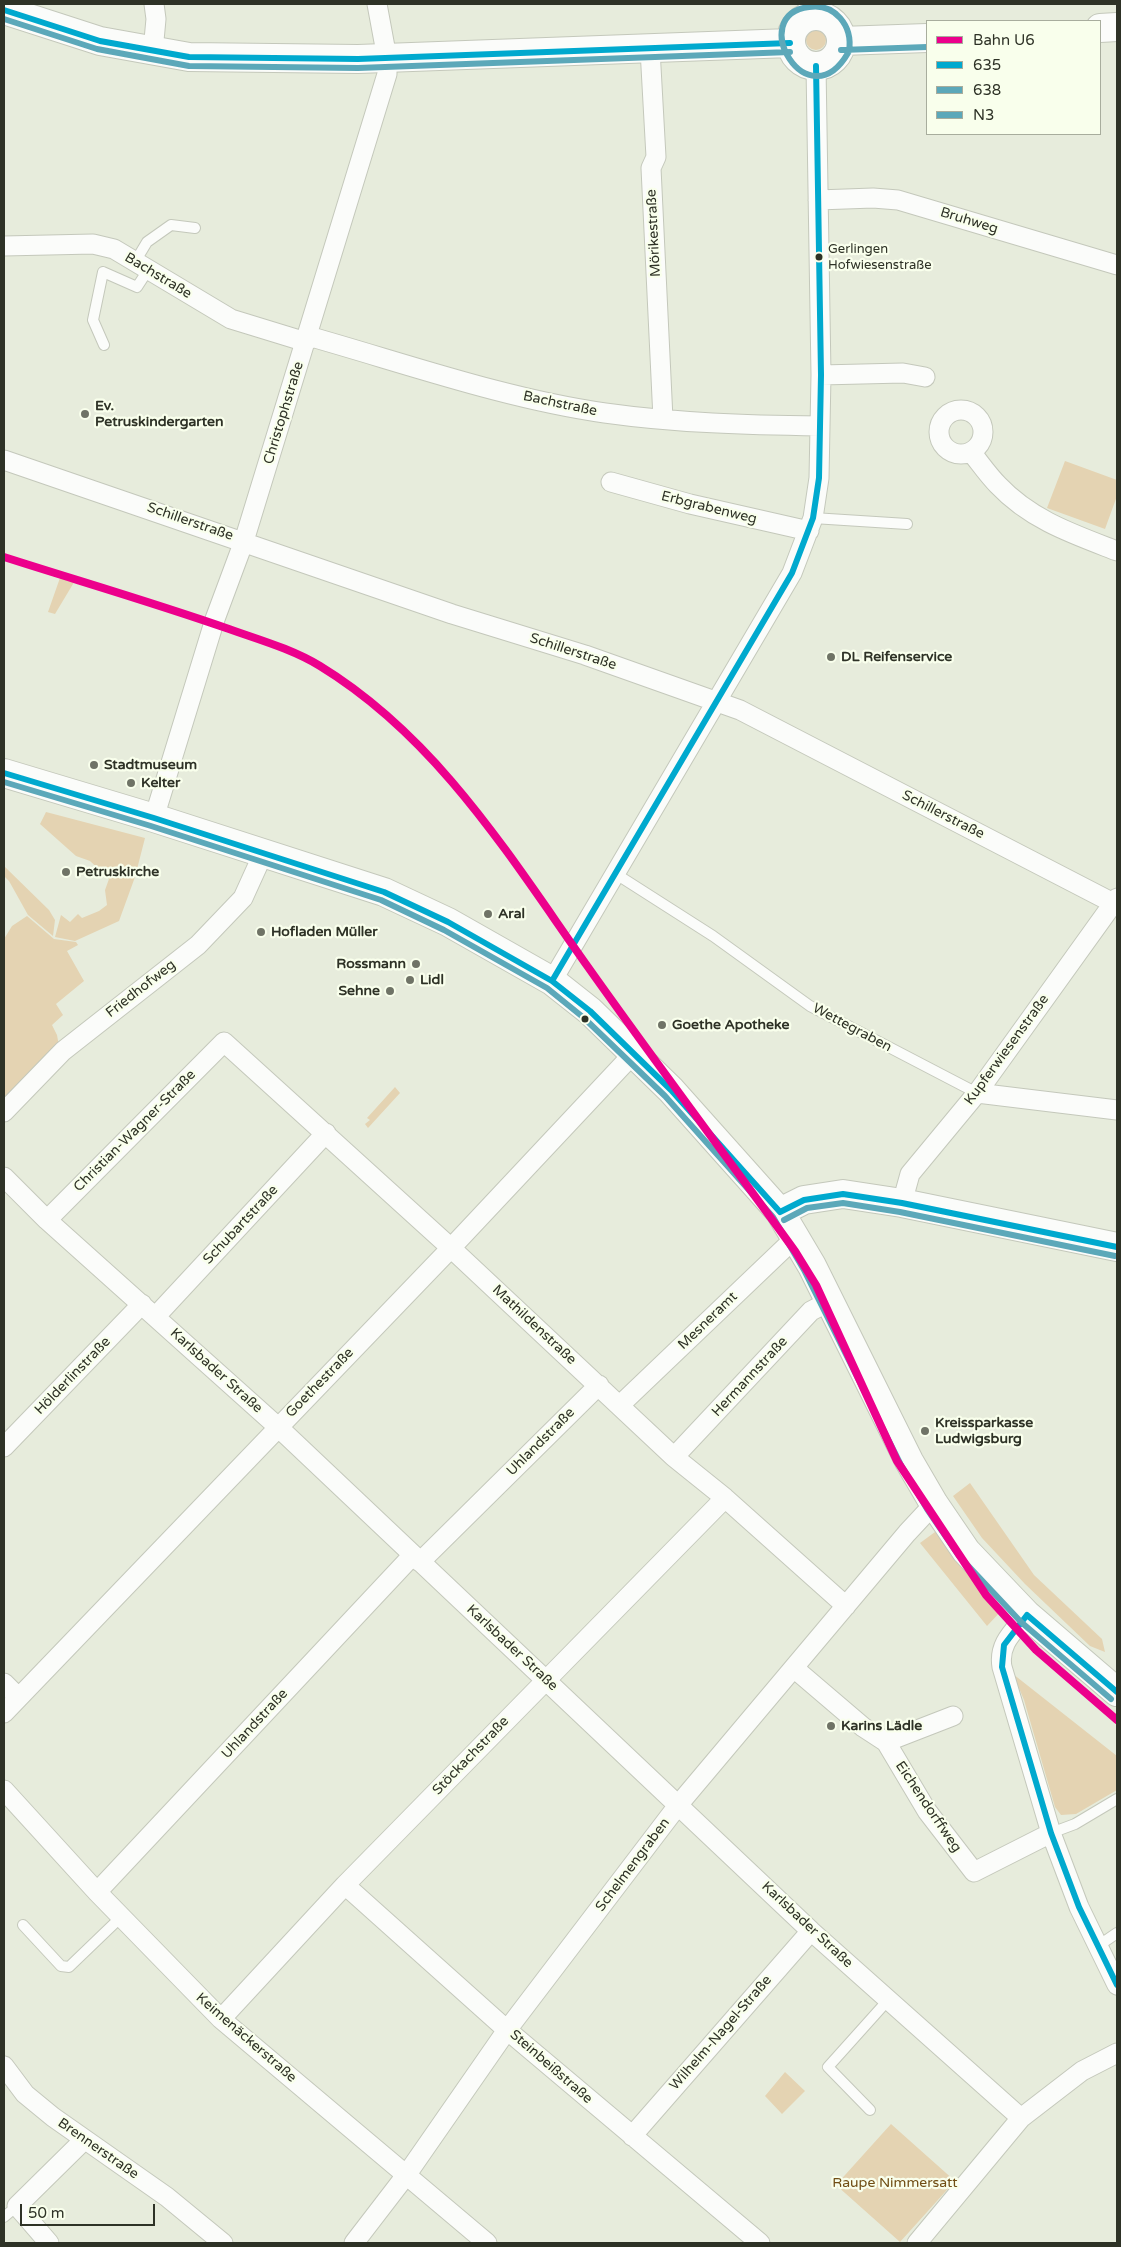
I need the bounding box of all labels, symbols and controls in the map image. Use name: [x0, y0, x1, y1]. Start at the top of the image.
legend: [926, 20, 1101, 135]
text: Bahn U6: [973, 31, 1035, 49]
text: 635: [973, 56, 1001, 74]
text: 638: [973, 81, 1001, 99]
text: N3: [973, 106, 994, 124]
street label: Mörikestraße: [643, 189, 665, 277]
street label: Bruhweg: [938, 204, 1000, 238]
place label: Gerlingen Hofwiesenstraße: [828, 242, 932, 273]
street label: Bachstraße: [121, 249, 195, 303]
marker: Gerlingen Hofwiesenstraße: [814, 252, 824, 262]
street label: Christophstraße: [260, 360, 308, 466]
street label: Bachstraße: [521, 388, 599, 420]
place label: Ev. Petruskindergarten: [95, 398, 223, 431]
marker: Ev. Petruskindergarten: [79, 408, 91, 420]
street label: Erbgrabenweg: [659, 488, 759, 528]
street label: Schillerstraße: [145, 499, 235, 545]
street label: Schillerstraße: [528, 630, 618, 674]
place label: DL Reifenservice: [841, 649, 952, 665]
marker: DL Reifenservice: [825, 651, 837, 663]
place label: Stadtmuseum: [104, 757, 197, 773]
marker: Stadtmuseum: [88, 759, 100, 771]
place label: Kelter: [141, 775, 180, 791]
marker: Kelter: [125, 777, 137, 789]
street label: Schillerstraße: [899, 787, 987, 843]
place label: Petruskirche: [76, 864, 159, 880]
marker: Petruskirche: [60, 866, 72, 878]
place label: Aral: [498, 906, 525, 922]
marker: Aral: [482, 908, 494, 920]
place label: Hofladen Müller: [271, 924, 378, 940]
marker: Hofladen Müller: [255, 926, 267, 938]
place label: Rossmann: [336, 956, 406, 972]
street label: Friedhofweg: [103, 957, 179, 1021]
marker: Rossmann: [410, 958, 422, 970]
place label: Lidl: [420, 972, 444, 988]
marker: Lidl: [404, 974, 416, 986]
place label: Sehne: [338, 983, 380, 999]
marker: Sehne: [384, 985, 396, 997]
street label: Kupferwiesenstraße: [961, 992, 1053, 1108]
street label: Wettegraben: [810, 1000, 894, 1056]
unlabelled marker: [580, 1014, 590, 1024]
place label: Goethe Apotheke: [672, 1017, 789, 1033]
marker: Goethe Apotheke: [656, 1019, 668, 1031]
street label: Christian-Wagner-Straße: [71, 1067, 199, 1195]
street label: Schubartstraße: [200, 1182, 282, 1268]
street label: Mathildenstraße: [488, 1282, 580, 1368]
street label: Mesneramt: [675, 1289, 741, 1353]
street label: Karlsbader Straße: [166, 1325, 266, 1417]
street label: Hölderlinstraße: [32, 1334, 114, 1418]
street label: Hermannstraße: [709, 1334, 791, 1420]
street label: Goethestraße: [283, 1345, 357, 1421]
street label: Uhlandstraße: [503, 1404, 579, 1480]
place label: Kreissparkasse Ludwigsburg: [935, 1415, 1033, 1448]
marker: Kreissparkasse Ludwigsburg: [919, 1425, 931, 1437]
street label: Karlsbader Straße: [463, 1601, 561, 1695]
street label: Uhlandstraße: [218, 1686, 292, 1762]
street label: Stöckachstraße: [429, 1713, 513, 1799]
place label: Karins Lädle: [841, 1718, 922, 1734]
marker: Karins Lädle: [825, 1720, 837, 1732]
street label: Eichendorffweg: [891, 1758, 965, 1856]
street label: Schelmengraben: [592, 1815, 674, 1915]
street label: Karlsbader Straße: [758, 1878, 856, 1972]
street label: Wilhelm-Nagel-Straße: [667, 1972, 775, 2094]
street label: Keimenäckerstraße: [192, 1990, 300, 2086]
street label: Steinbeißstraße: [506, 2027, 596, 2107]
street label: Brennerstraße: [54, 2115, 142, 2183]
park label: Raupe Nimmersatt: [832, 2175, 958, 2191]
scale bar: [22, 2194, 158, 2226]
text: 50 m: [28, 2204, 65, 2222]

